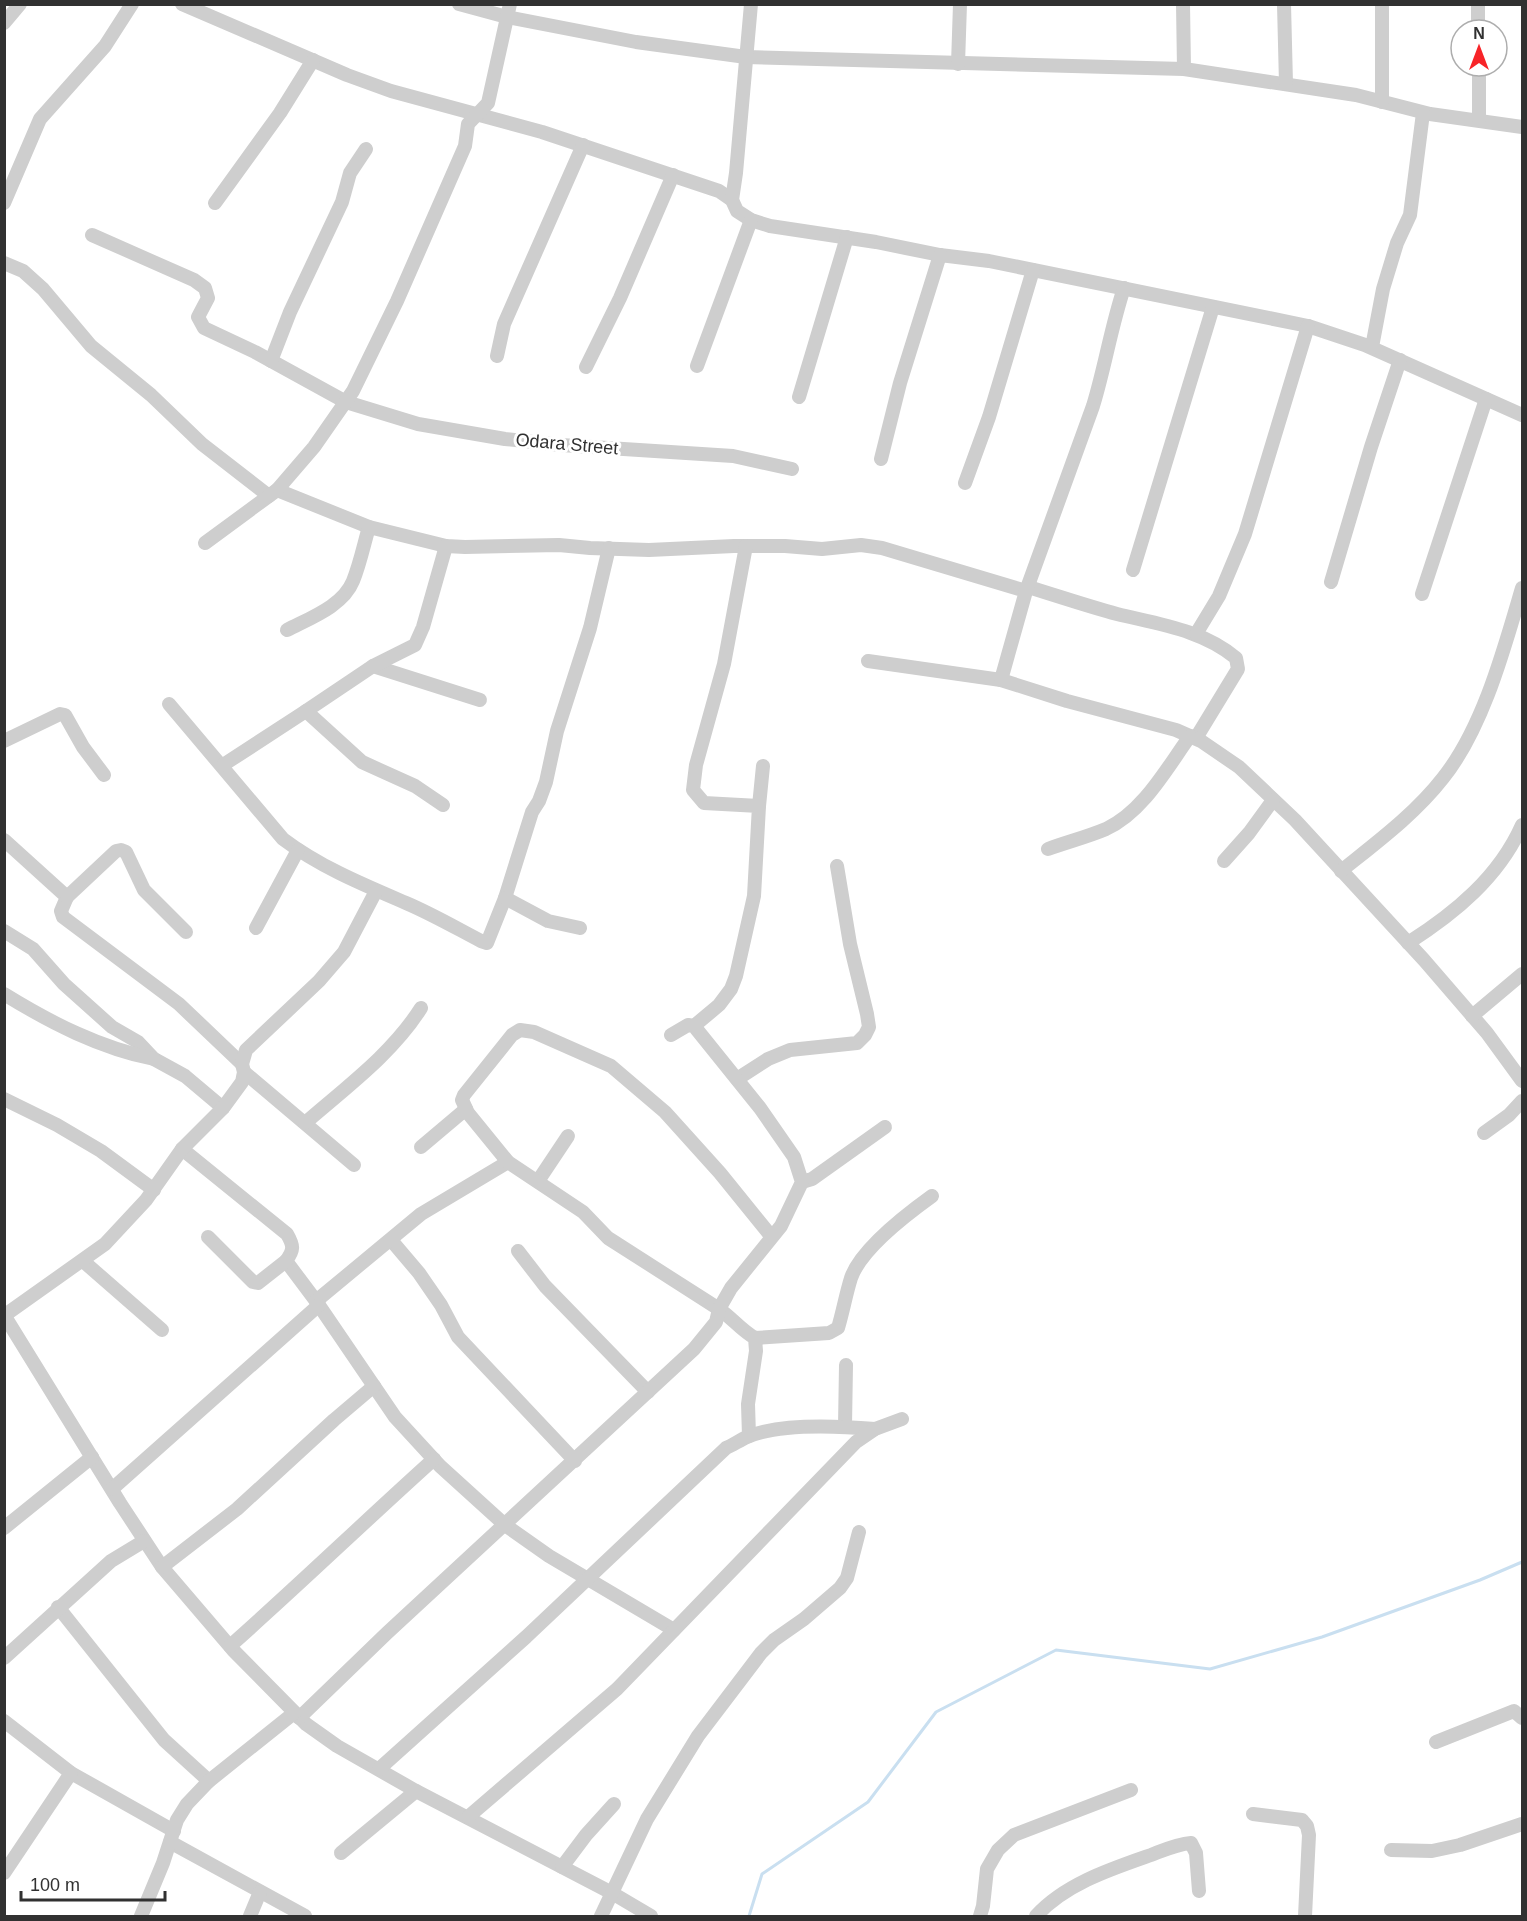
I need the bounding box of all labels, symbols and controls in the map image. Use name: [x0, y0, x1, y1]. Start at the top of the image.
north arrow: [1449, 18, 1509, 78]
text: N: [1473, 25, 1485, 42]
street label: Odara Street: [515, 430, 619, 458]
scale bar: [21, 1864, 165, 1902]
text: 100 m: [30, 1875, 80, 1895]

